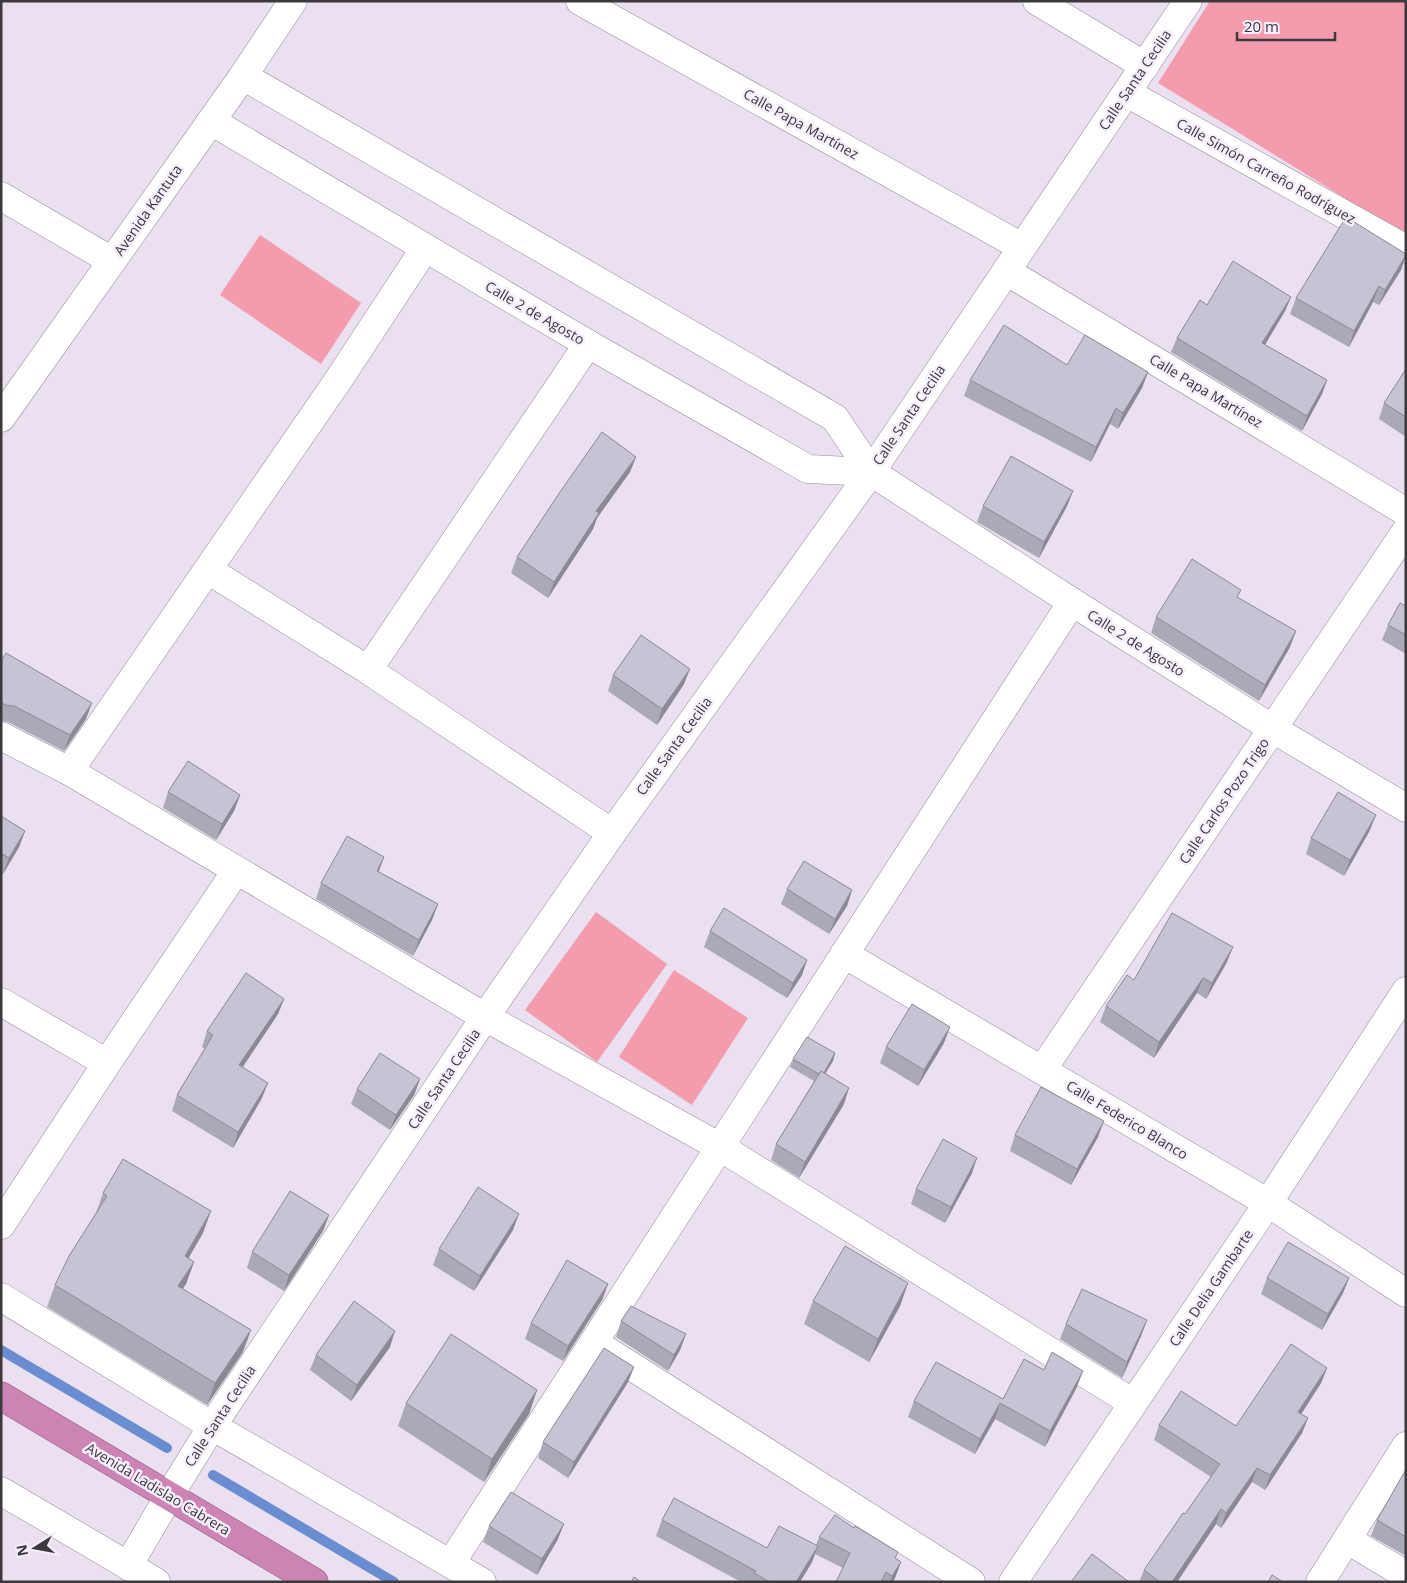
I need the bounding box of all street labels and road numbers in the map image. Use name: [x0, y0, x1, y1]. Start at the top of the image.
street label: Calle Santa Cecilia: [1094, 26, 1175, 134]
street label: Calle Papa Martínez: [740, 84, 863, 163]
street label: Calle Simón Carreño Rodríguez: [1173, 113, 1360, 228]
street label: Avenida Kantuta: [109, 160, 186, 259]
street label: Calle 2 de Agosto: [482, 276, 588, 349]
street label: Calle Papa Martínez: [1146, 349, 1267, 432]
street label: Calle Santa Cecilia: [868, 361, 949, 469]
street label: Calle 2 de Agosto: [1084, 605, 1189, 680]
street label: Calle Santa Cecilia: [631, 693, 716, 799]
street label: Calle Carlos Pozo Trigo: [1174, 734, 1273, 867]
street label: Calle Santa Cecilia: [403, 1025, 484, 1133]
street label: Calle Federico Blanco: [1063, 1076, 1192, 1163]
street label: Calle Delia Gambarte: [1164, 1225, 1257, 1350]
street label: Calle Santa Cecilia: [180, 1361, 260, 1470]
street label: Avenida Ladislao Cabrera: [83, 1438, 234, 1539]

